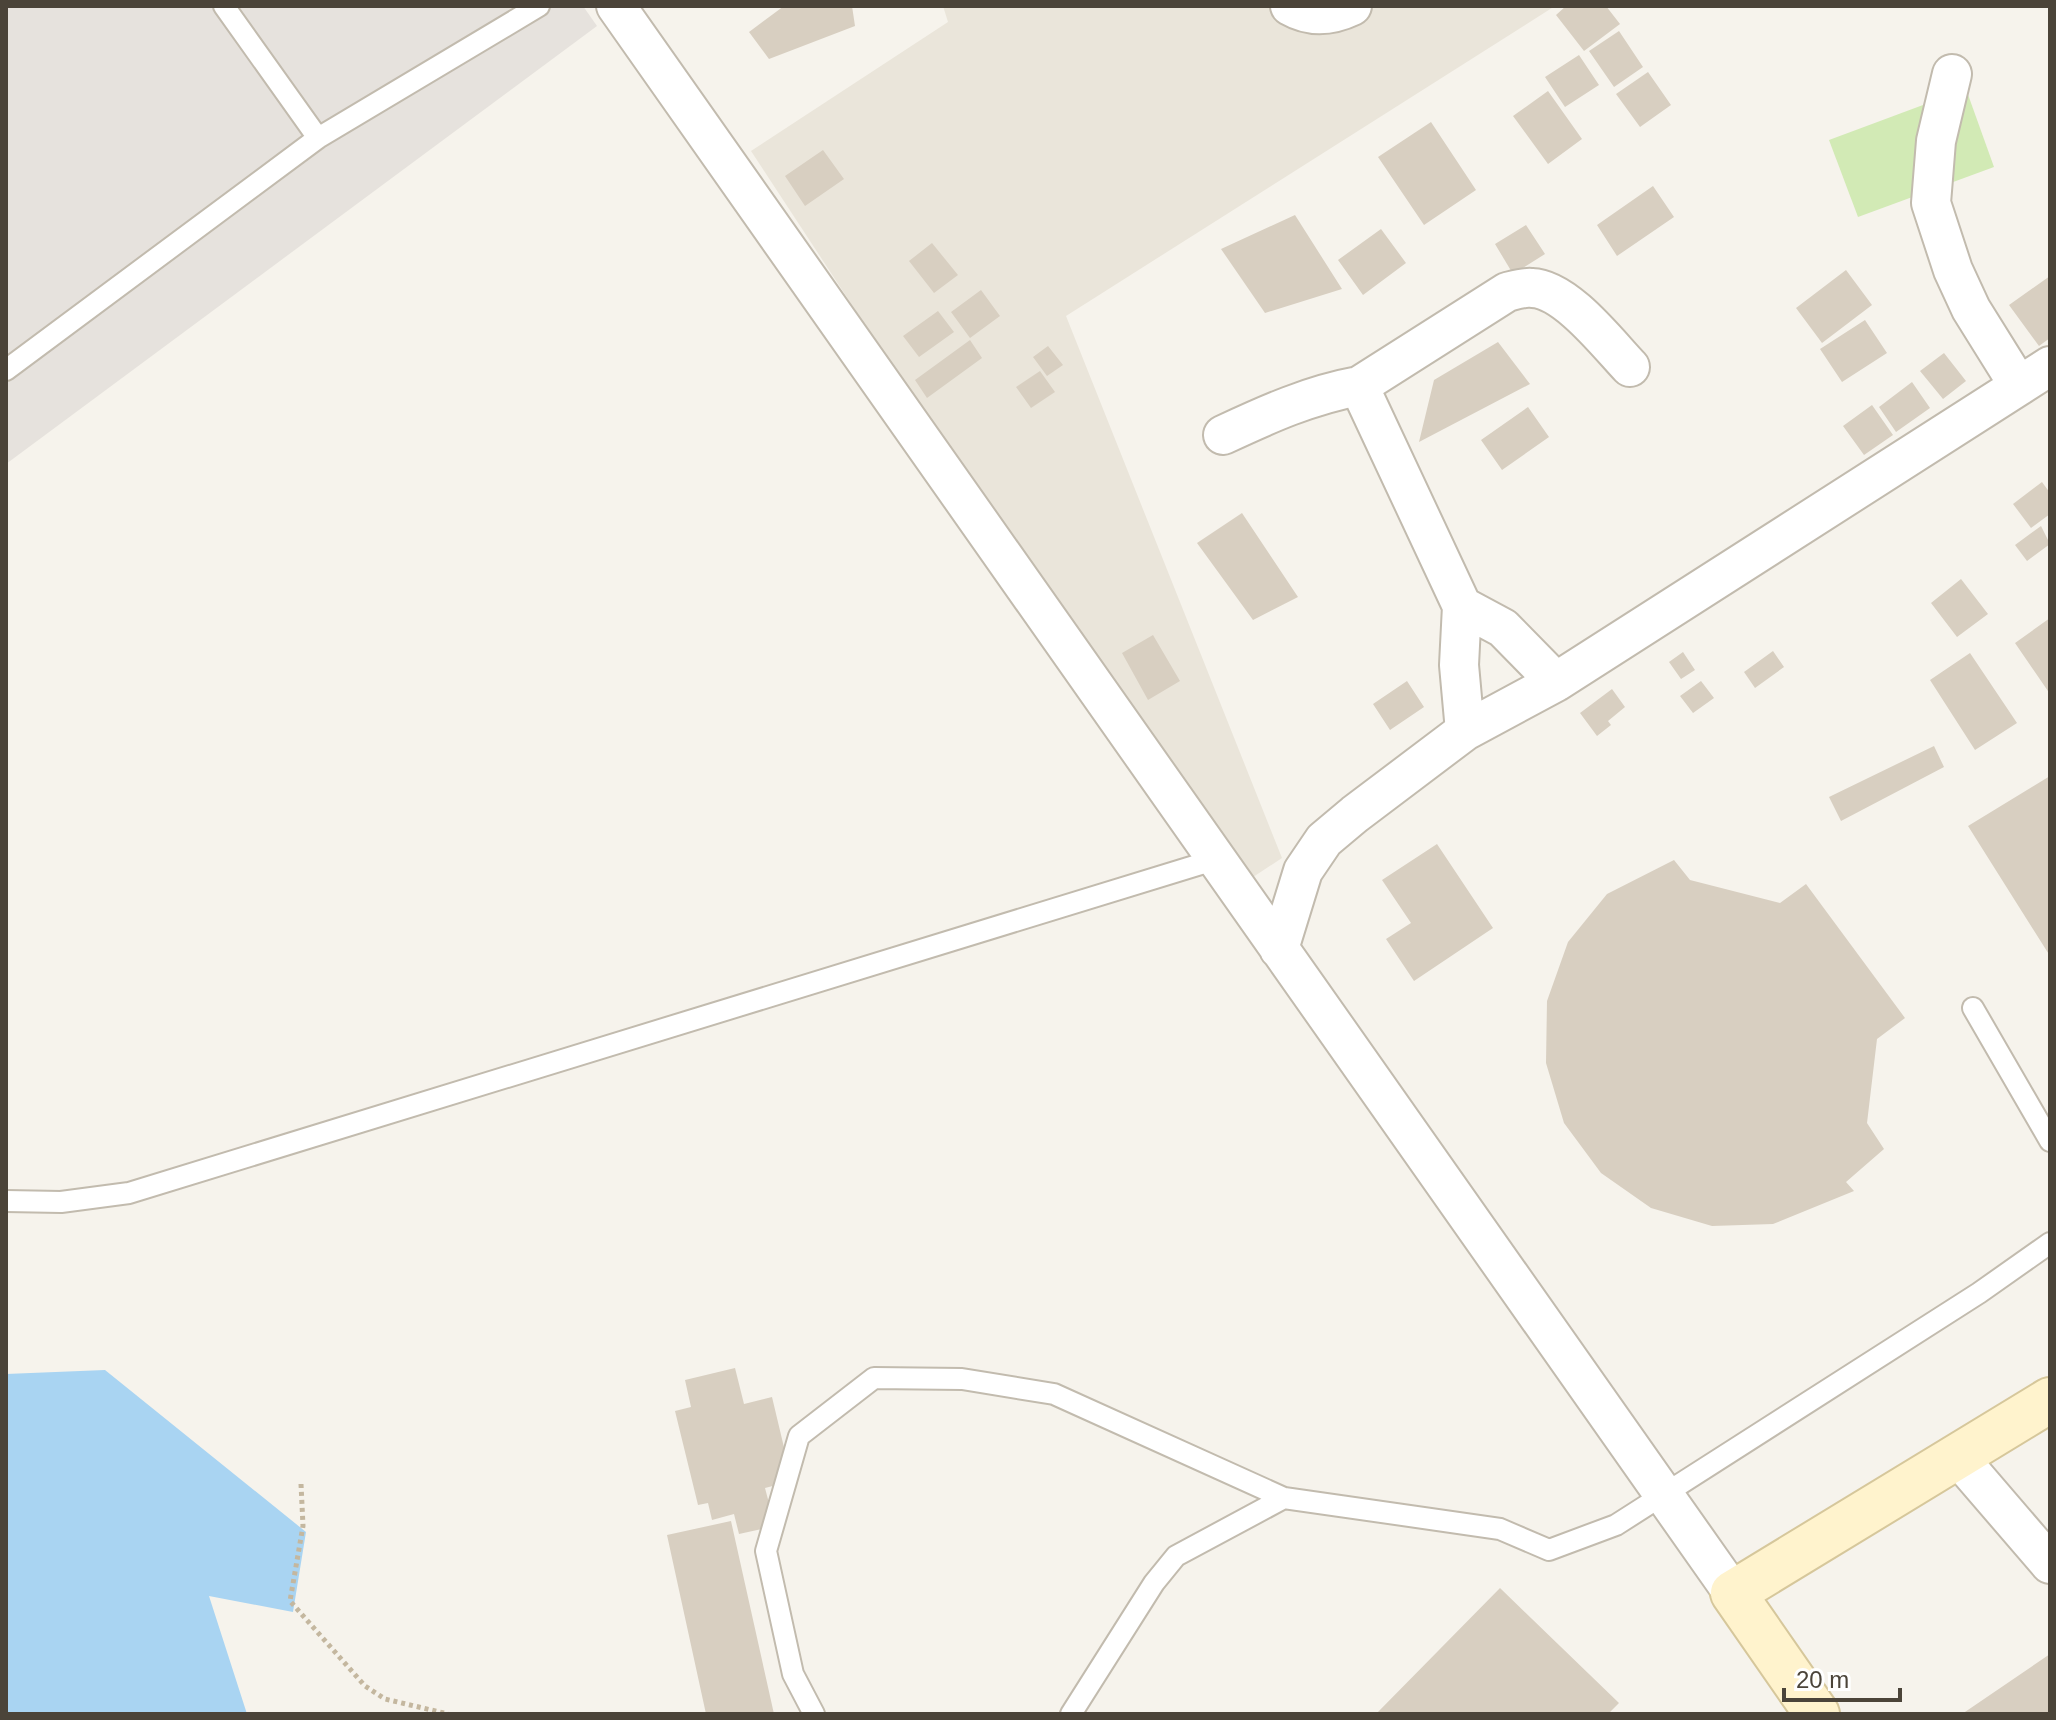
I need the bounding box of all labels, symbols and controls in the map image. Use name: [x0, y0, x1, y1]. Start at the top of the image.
scale bar: [1784, 1652, 1900, 1702]
text: 20 m: [1796, 1666, 1849, 1693]

